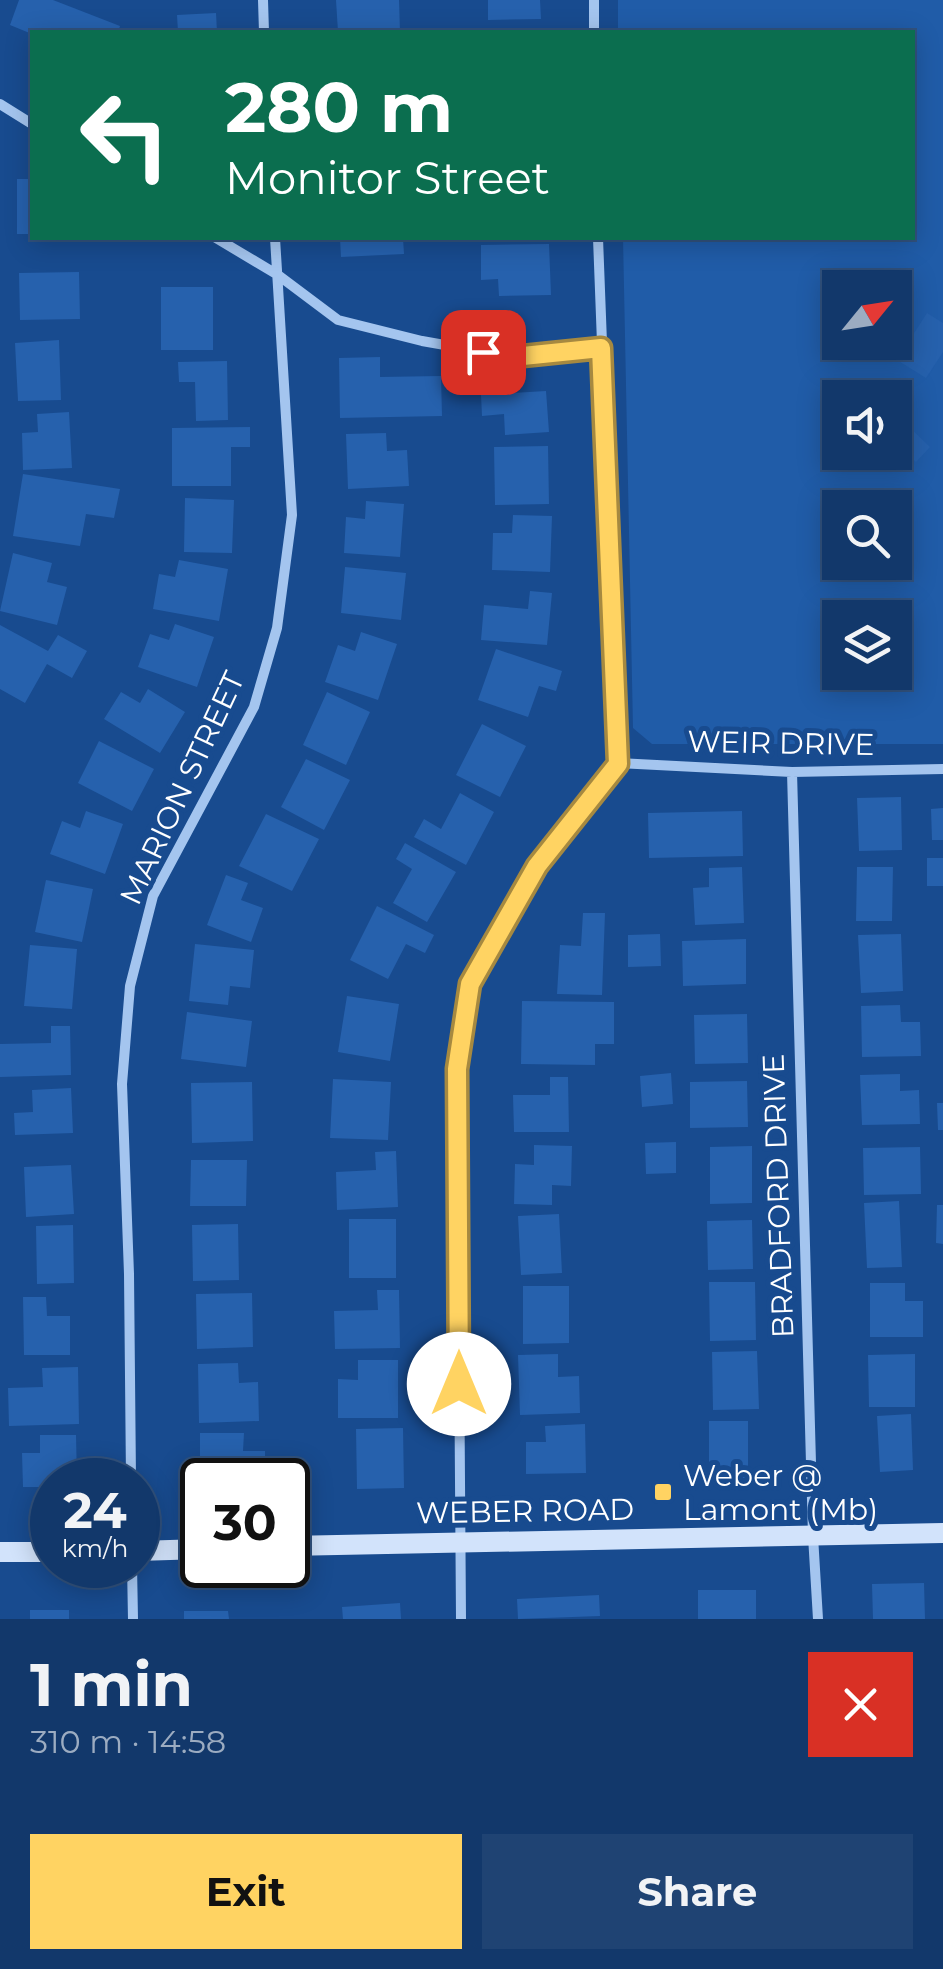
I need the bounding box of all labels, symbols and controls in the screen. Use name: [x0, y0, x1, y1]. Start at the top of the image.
text: 280 m: [225, 64, 453, 150]
icon: left: [60, 70, 190, 200]
text: Monitor Street: [225, 150, 550, 205]
north arrow: [822, 270, 912, 360]
map controls: [822, 270, 912, 690]
pin: [441, 310, 526, 395]
icon: arrive: [456, 325, 511, 380]
button: sound: [822, 380, 912, 470]
button: search: [822, 490, 912, 580]
button: layers: [822, 600, 912, 690]
street label: MARION STREET: [112, 665, 253, 910]
street label: WEIR DRIVE: [687, 723, 875, 763]
street label: BRADFORD DRIVE: [755, 1053, 801, 1339]
position arrow: [407, 1332, 511, 1436]
place label: Weber @ Lamont (Mb): [683, 1457, 878, 1528]
speed limit sign: 30: [180, 1458, 310, 1588]
text: 24: [63, 1480, 127, 1541]
marker: Weber @ Lamont (Mb): [652, 1481, 674, 1503]
street label: WEBER ROAD: [416, 1491, 634, 1531]
text: km/h: [62, 1533, 128, 1563]
text: 1 min: [30, 1648, 193, 1721]
button: close: [808, 1652, 913, 1757]
text: 310 m · 14:58: [30, 1722, 226, 1761]
button: Exit: [30, 1834, 462, 1949]
button: Share: [482, 1834, 913, 1949]

